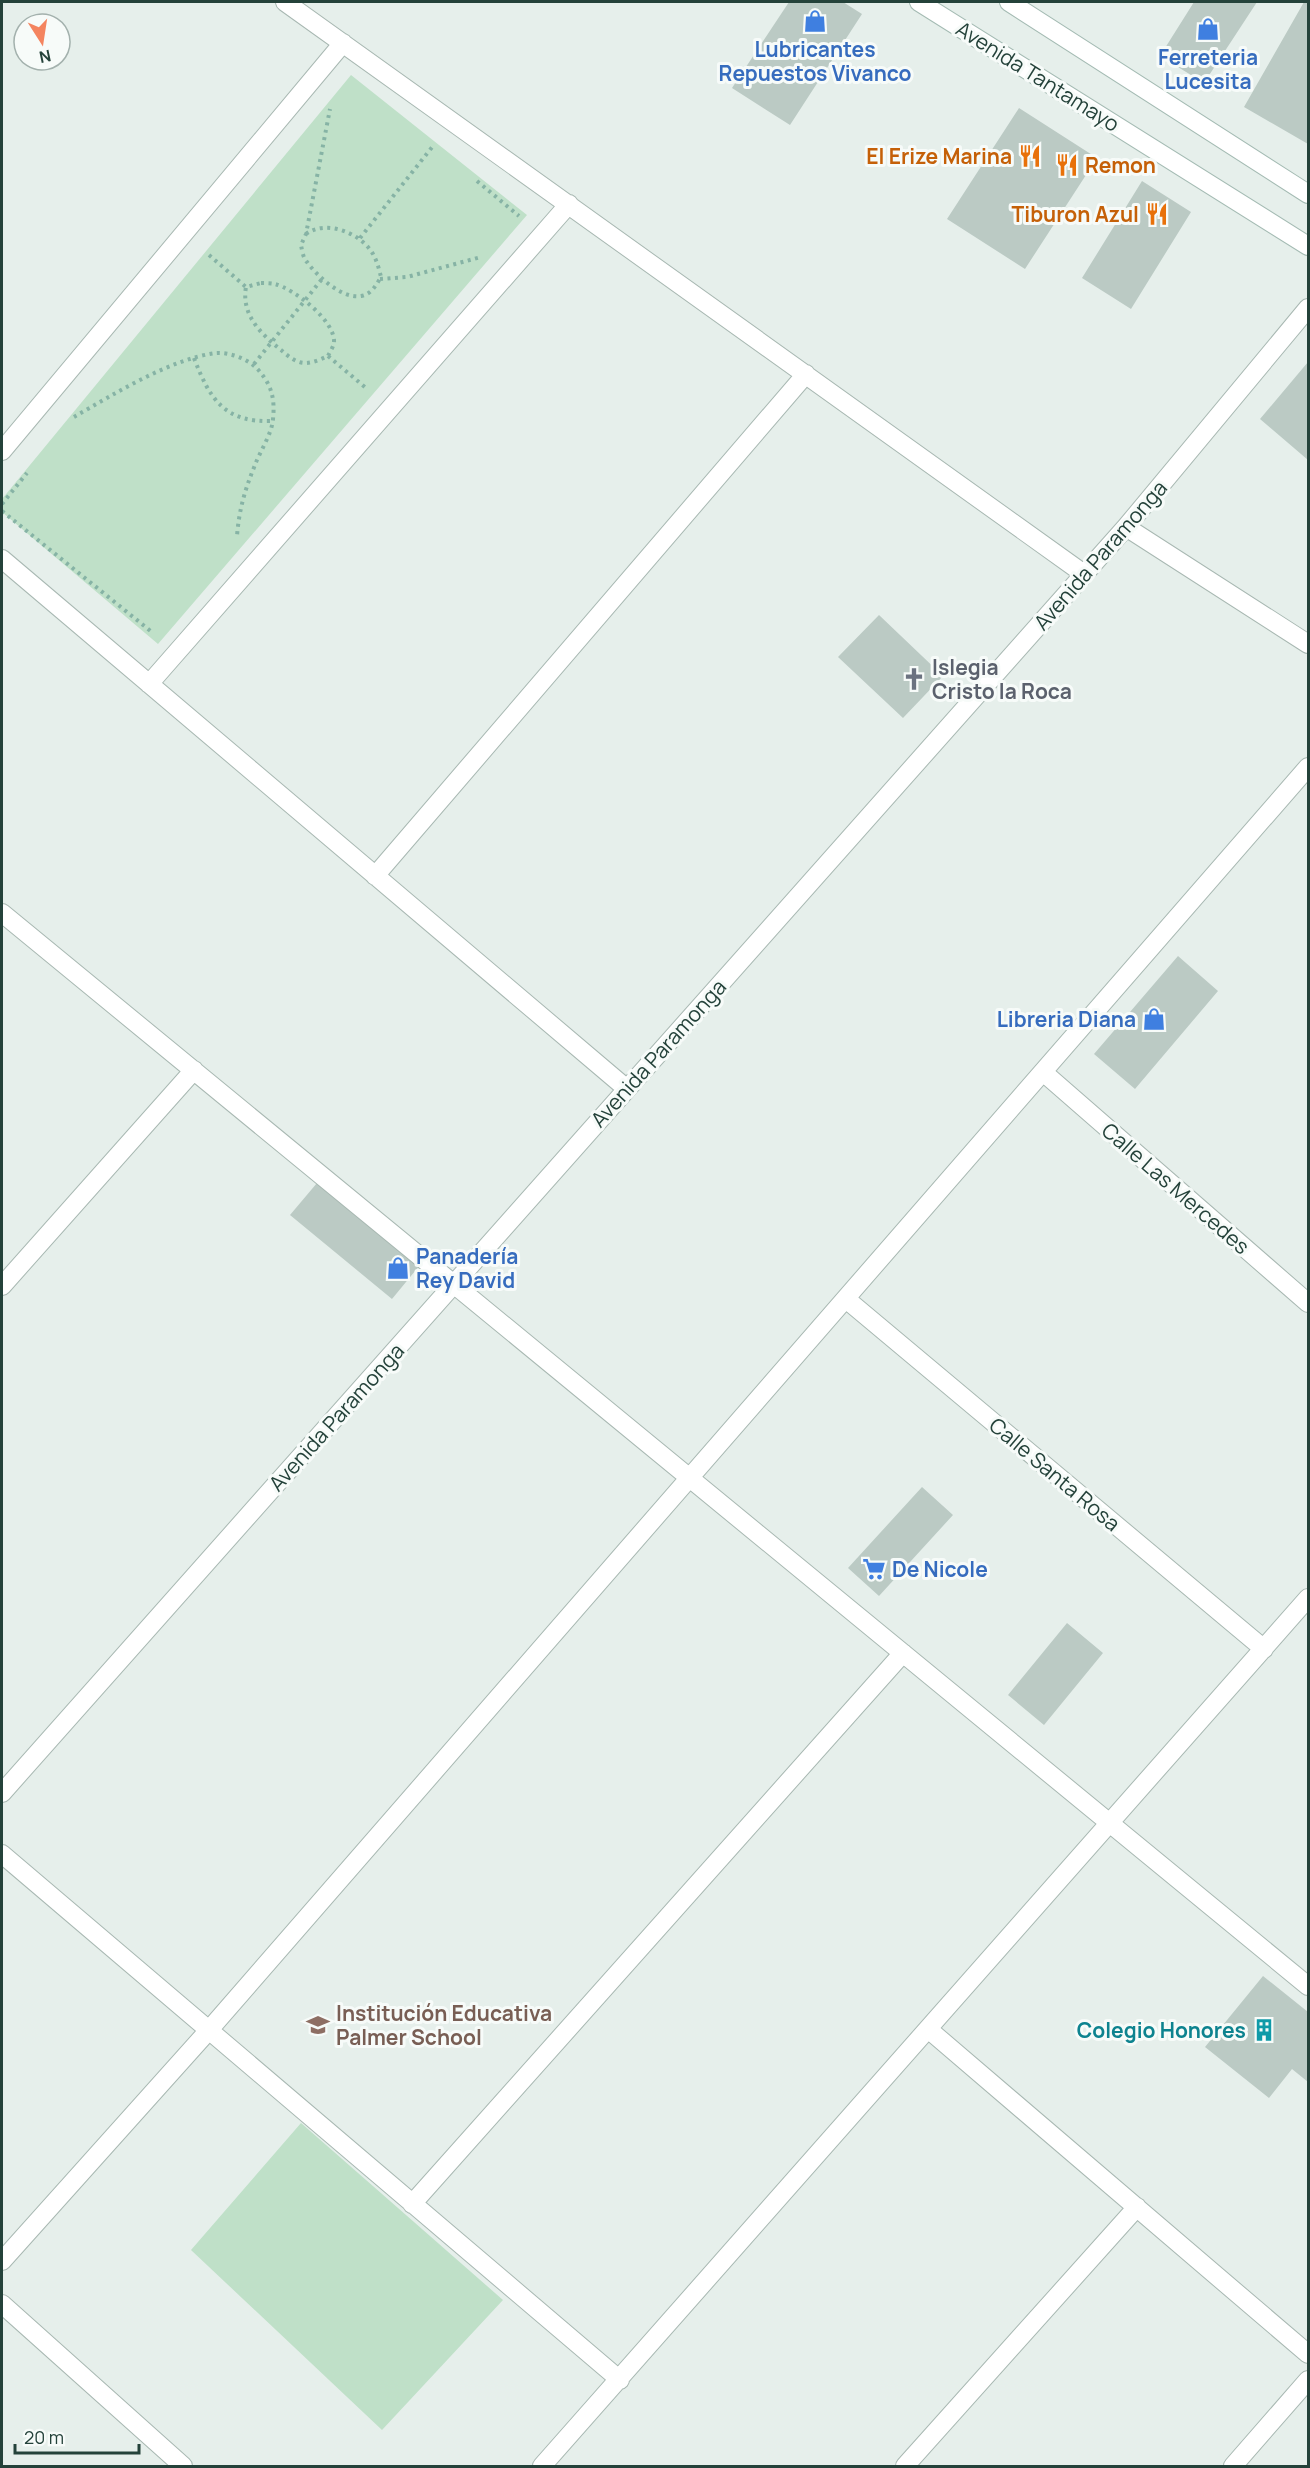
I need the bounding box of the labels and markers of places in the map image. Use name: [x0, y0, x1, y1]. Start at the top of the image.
shop icon: Lubricantes Repuestos Vivanco: [802, 8, 828, 34]
shop icon: Ferreteria Lucesita: [1195, 16, 1221, 42]
place label: Lubricantes Repuestos Vivanco: [719, 35, 911, 87]
place label: Ferreteria Lucesita: [1158, 43, 1258, 95]
place label: El Erize Marina: [866, 142, 1012, 170]
restaurant icon: El Erize Marina: [1017, 143, 1043, 169]
place label: Remon: [1085, 151, 1156, 179]
restaurant icon: Remon: [1054, 152, 1080, 178]
place label: Tiburon Azul: [1012, 200, 1139, 228]
restaurant icon: Tiburon Azul: [1144, 201, 1170, 227]
place label: Islegia Cristo la Roca: [932, 653, 1072, 705]
church icon: Islegia Cristo la Roca: [901, 666, 927, 692]
place label: Libreria Diana: [997, 1005, 1136, 1033]
shop icon: Libreria Diana: [1141, 1006, 1167, 1032]
place label: Panadería Rey David: [416, 1242, 518, 1294]
shop icon: Panadería Rey David: [385, 1255, 411, 1281]
place label: De Nicole: [892, 1555, 988, 1583]
supermarket icon: De Nicole: [861, 1556, 887, 1582]
place label: Institución Educativa Palmer School: [336, 1999, 552, 2051]
school or university icon: Institución Educativa Palmer School: [305, 2012, 331, 2038]
place label: Colegio Honores: [1077, 2016, 1246, 2044]
building icon: Colegio Honores: [1251, 2017, 1277, 2043]

